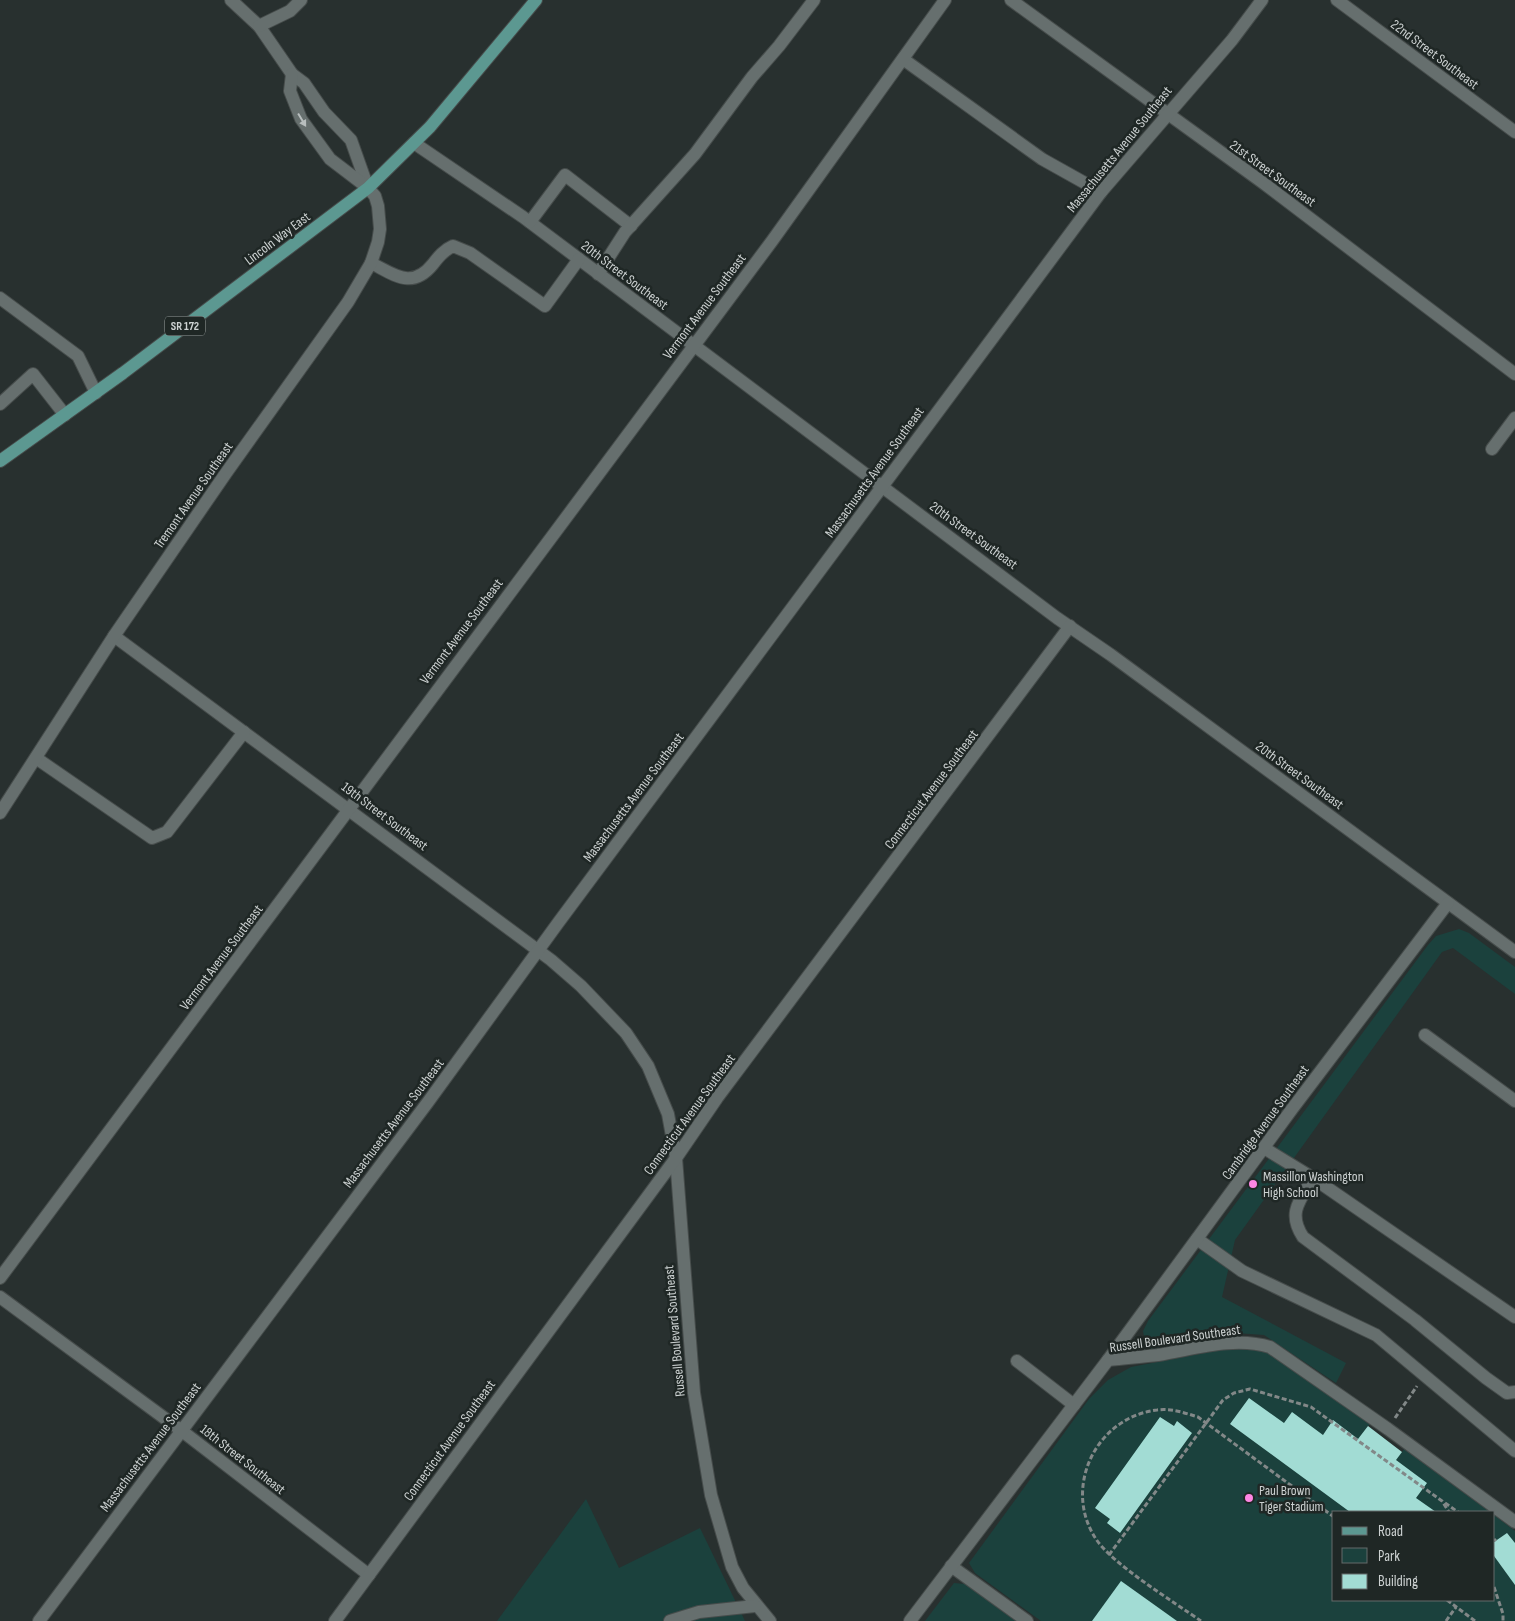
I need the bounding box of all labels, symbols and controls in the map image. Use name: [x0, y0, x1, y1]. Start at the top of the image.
street label: 22nd Street Southeast: [1387, 16, 1482, 93]
street label: Massachusetts Avenue Southeast: [1063, 83, 1176, 216]
one-way arrow: [298, 113, 306, 128]
street label: 21st Street Southeast: [1226, 136, 1319, 210]
street label: Lincoln Way East: [241, 208, 314, 269]
street label: 20th Street Southeast: [578, 237, 672, 314]
street label: Vermont Avenue Southeast: [659, 250, 750, 362]
road number: SR 172: [165, 316, 205, 336]
street label: Massachusetts Avenue Southeast: [821, 404, 928, 541]
street label: Tremont Avenue Southeast: [150, 439, 237, 552]
street label: 20th Street Southeast: [926, 498, 1021, 573]
street label: Vermont Avenue Southeast: [416, 575, 507, 687]
street label: Connecticut Avenue Southeast: [881, 726, 982, 852]
street label: Massachusetts Avenue Southeast: [579, 729, 688, 865]
street label: 20th Street Southeast: [1252, 738, 1347, 813]
street label: 19th Street Southeast: [338, 778, 431, 854]
street label: Vermont Avenue Southeast: [176, 901, 267, 1013]
street label: Connecticut Avenue Southeast: [640, 1051, 739, 1178]
street label: Massachusetts Avenue Southeast: [339, 1055, 448, 1191]
street label: Cambridge Avenue Southeast: [1218, 1062, 1313, 1183]
place label: Massillon Washington High School: [1263, 1168, 1364, 1201]
marker: Massillon Washington High School: [1247, 1178, 1259, 1190]
street label: Russell Boulevard Southeast: [660, 1264, 689, 1397]
street label: Russell Boulevard Southeast: [1109, 1321, 1242, 1356]
street label: Connecticut Avenue Southeast: [400, 1377, 499, 1504]
street label: Massachusetts Avenue Southeast: [96, 1379, 205, 1515]
street label: 18th Street Southeast: [197, 1421, 289, 1498]
place label: Paul Brown Tiger Stadium: [1259, 1482, 1324, 1515]
marker: Paul Brown Tiger Stadium: [1243, 1492, 1255, 1504]
legend: [1332, 1511, 1495, 1601]
text: Road: [1378, 1522, 1403, 1541]
text: Park: [1378, 1547, 1400, 1566]
text: Building: [1378, 1572, 1418, 1591]

